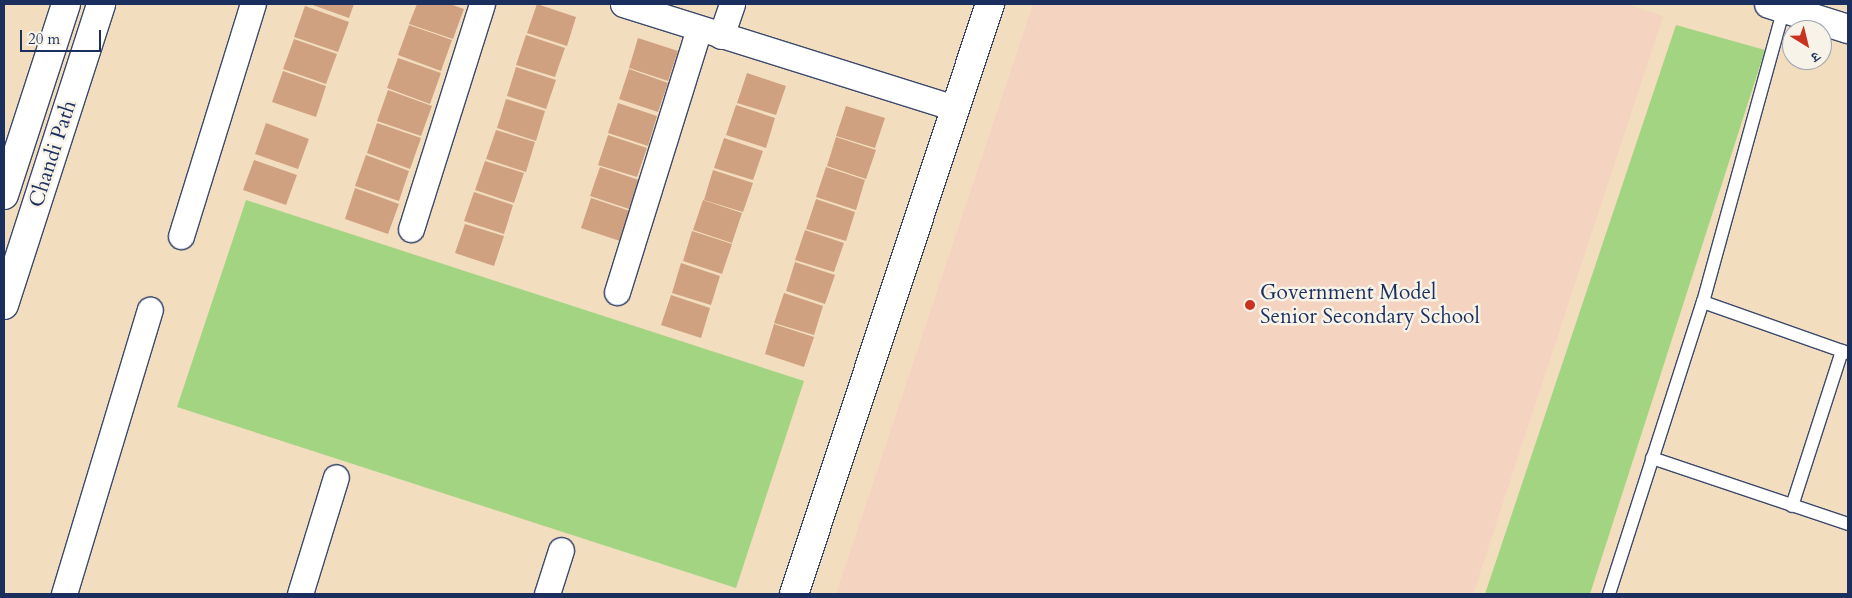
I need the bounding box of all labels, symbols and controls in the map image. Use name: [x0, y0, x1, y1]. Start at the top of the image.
scale bar: [22, 20, 104, 52]
north arrow: [1782, 20, 1832, 70]
text: 20 m: [28, 29, 60, 49]
text: उ: [1807, 47, 1824, 67]
street label: Chandi Path: [24, 97, 82, 211]
place label: Government Model Senior Secondary School: [1260, 280, 1480, 330]
marker: Government Model Senior Secondary School: [1244, 299, 1256, 311]

